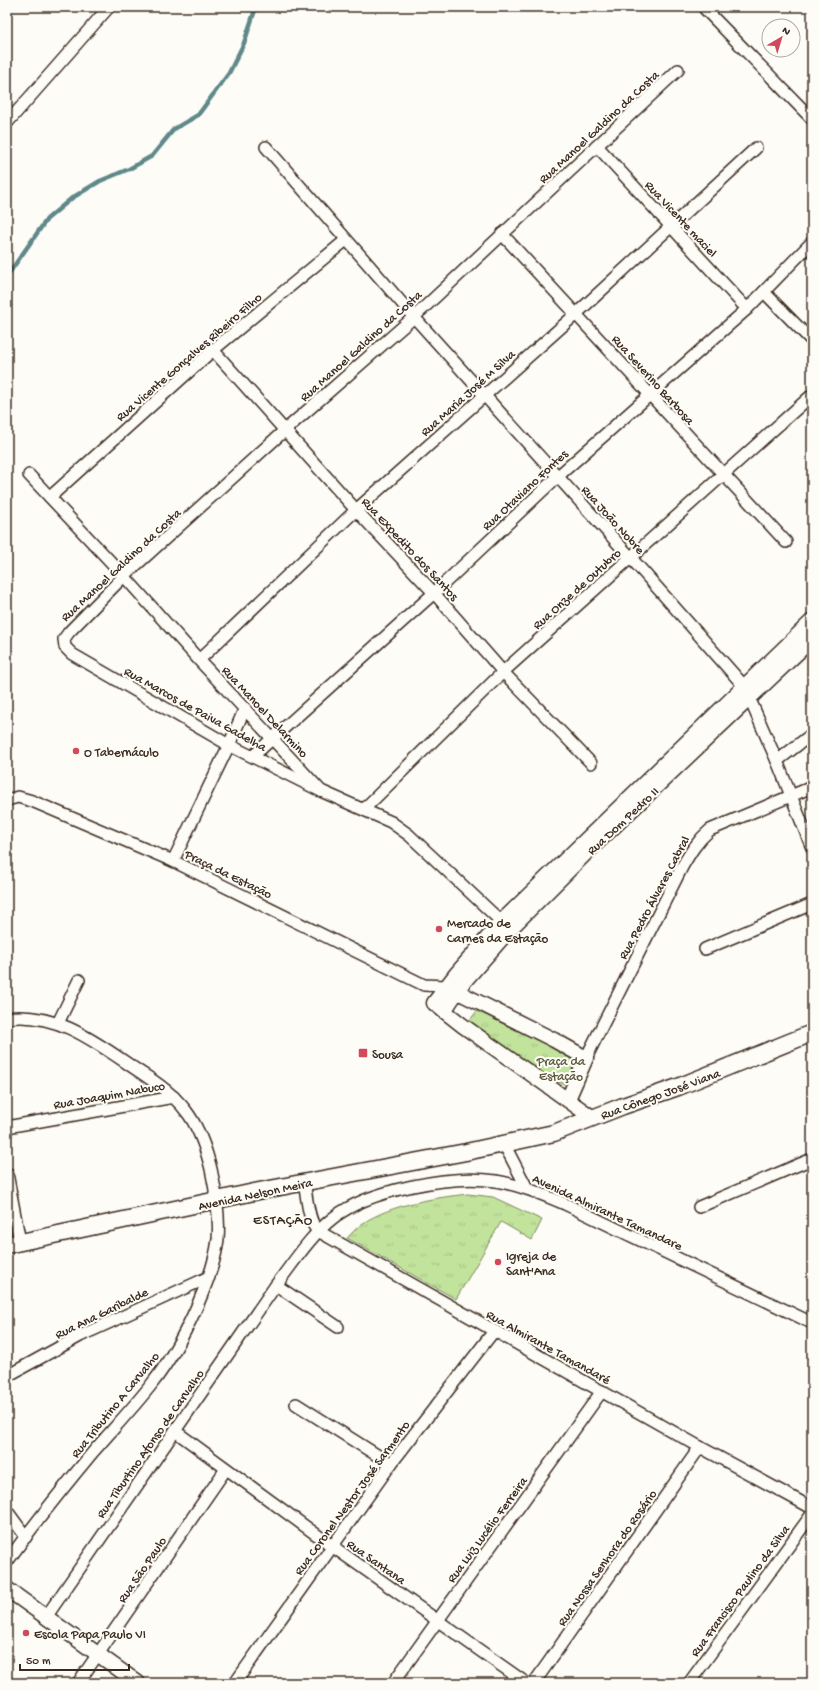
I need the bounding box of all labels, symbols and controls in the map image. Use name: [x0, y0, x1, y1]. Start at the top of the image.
north arrow: [761, 18, 801, 58]
text: N: [779, 25, 792, 39]
street label: Rua Manoel Galdino da Costa: [537, 68, 663, 187]
street label: Rua Vicente maciel: [641, 178, 719, 261]
street label: Rua Manoel Galdino da Costa: [298, 288, 426, 406]
street label: Rua Vicente Gonçalves Ribeiro Filho: [114, 290, 266, 425]
street label: Rua Severino Barbosa: [608, 333, 697, 429]
street label: Rua Maria José M Silva: [418, 347, 520, 440]
street label: Rua Otaviano Fontes: [480, 446, 573, 534]
street label: Rua João Nobre: [577, 483, 647, 558]
street label: Rua Expedito dos Santos: [358, 495, 462, 605]
street label: Rua Manoel Galdino da Costa: [59, 506, 185, 625]
street label: Rua Onze de Outubro: [530, 546, 625, 633]
street label: Rua Manoel Delarmino: [218, 664, 311, 762]
street label: Rua Marcos de Paiva Gadelha: [121, 665, 269, 756]
marker: O Tabernáculo: [71, 746, 81, 756]
place label: O Tabernáculo: [84, 746, 159, 761]
street label: Rua Dom Pedro II: [585, 785, 663, 859]
street label: Rua Pedro Álvares Cabral: [615, 833, 694, 962]
street label: Praça da Estação: [181, 847, 274, 903]
place label: Mercado de Carnes da Estação: [447, 917, 549, 947]
marker: Mercado de Carnes da Estação: [434, 924, 444, 934]
marker: Sousa: [357, 1047, 369, 1059]
place label: Sousa: [372, 1048, 404, 1063]
park label: Praça da Estação: [536, 1055, 586, 1085]
street label: Rua Cônego José Viana: [599, 1066, 723, 1124]
street label: Rua Joaquim Nabuco: [53, 1079, 167, 1114]
street label: Avenida Almirante Tamandare: [530, 1172, 685, 1255]
street label: Avenida Nelson Meira: [197, 1176, 315, 1215]
district label: ESTAÇÃO: [253, 1213, 313, 1230]
place label: Igreja de Sant'Ana: [506, 1250, 557, 1280]
marker: Igreja de Sant'Ana: [493, 1257, 503, 1267]
street label: Rua Ana Garibalde: [53, 1285, 151, 1343]
street label: Rua Almirante Tamandaré: [483, 1308, 613, 1389]
street label: Rua Tributino A Carvalho: [69, 1349, 163, 1462]
street label: Rua Tiburtino Afonso de Carvalho: [94, 1367, 208, 1522]
street label: Rua Coronel Nestor José Sarmento: [292, 1418, 414, 1579]
street label: Rua Luiz Lucélio Ferreira: [445, 1474, 532, 1586]
street label: Rua Nossa Senhora do Rosário: [555, 1487, 661, 1630]
street label: Rua Francisco Paulino da Silva: [688, 1522, 794, 1660]
street label: Rua São Paulo: [115, 1534, 171, 1606]
street label: Rua Santana: [343, 1537, 409, 1589]
marker: Escola Papa Paulo VI: [21, 1628, 31, 1638]
place label: Escola Papa Paulo VI: [34, 1628, 146, 1643]
scale bar: [20, 1646, 129, 1672]
text: 50 m: [26, 1655, 51, 1669]

